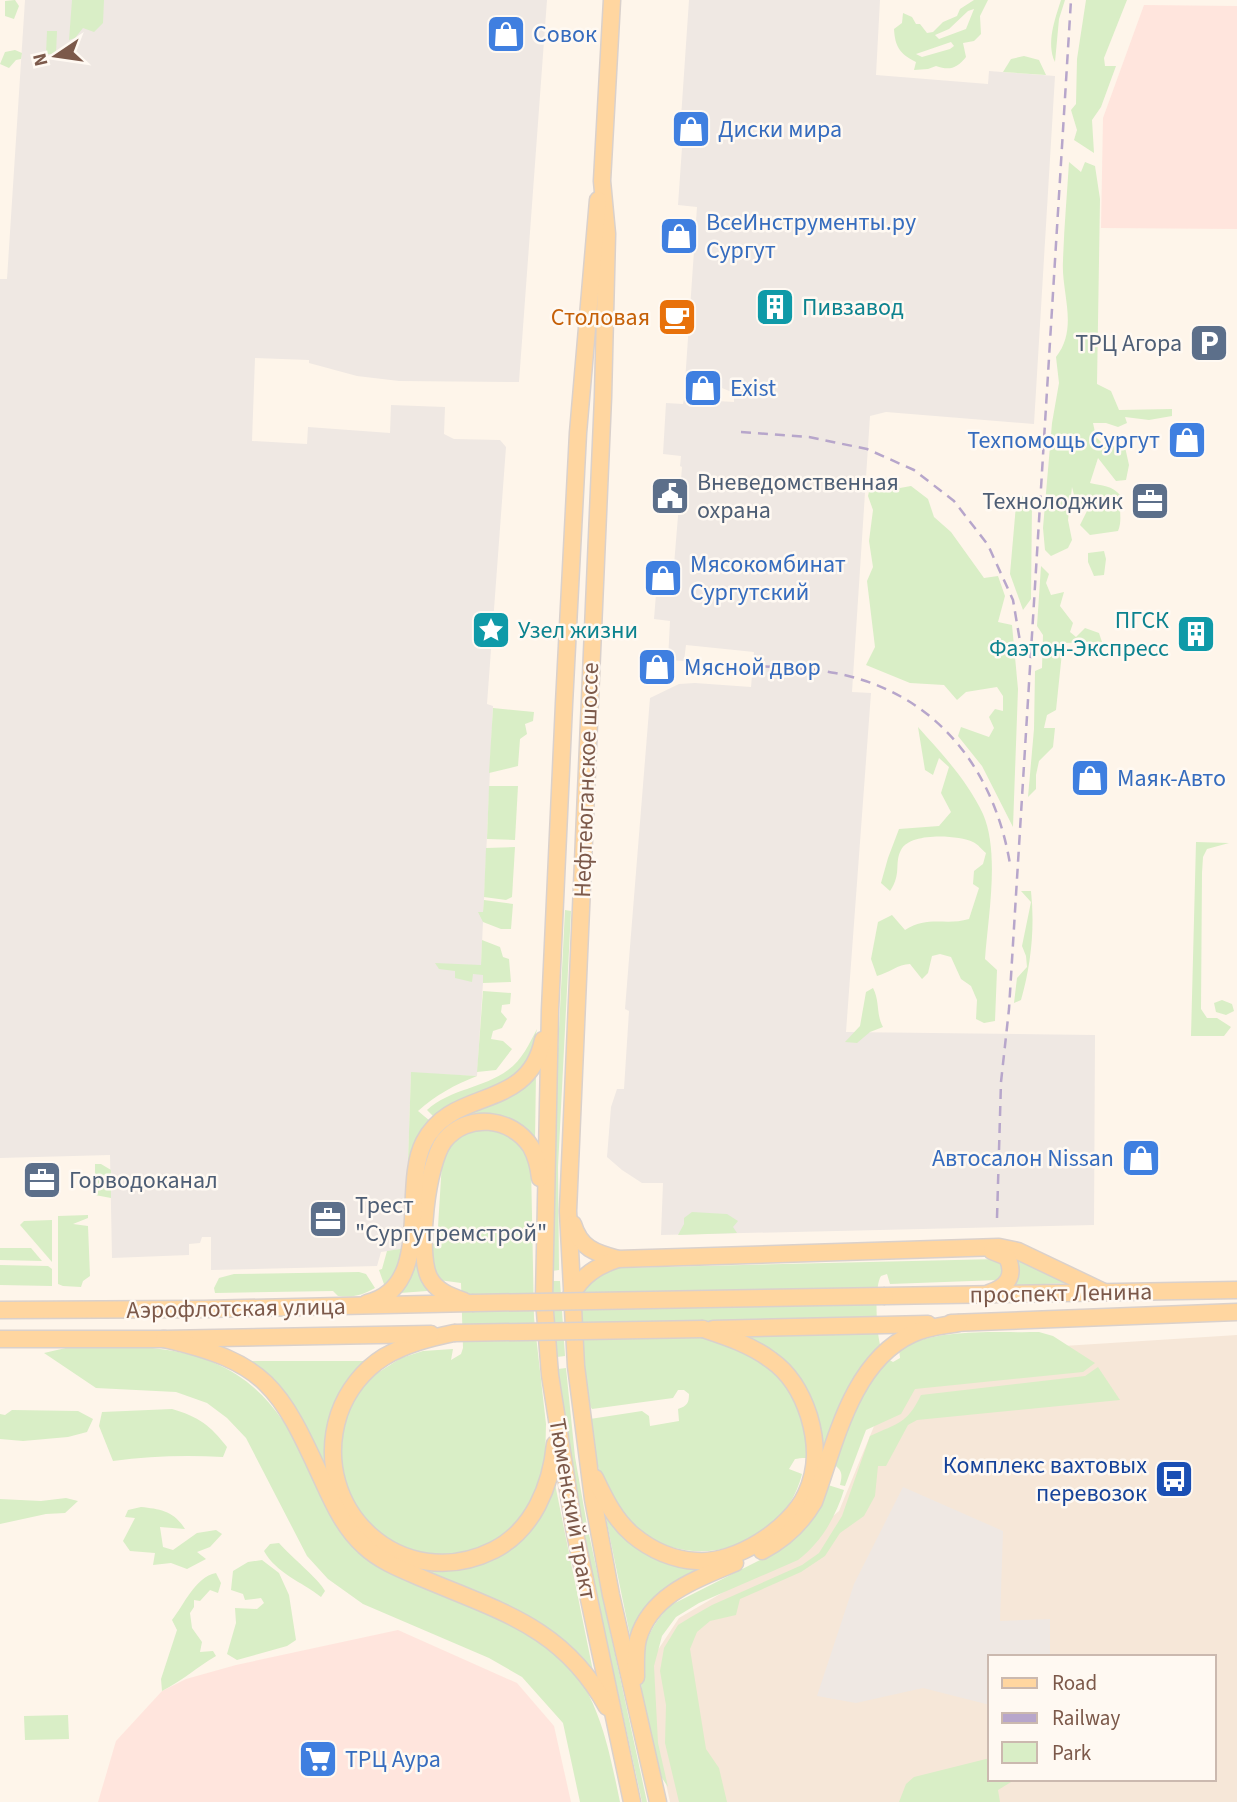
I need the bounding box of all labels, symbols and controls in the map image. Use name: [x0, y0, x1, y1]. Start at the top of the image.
shop icon: Совок: [485, 13, 527, 55]
place label: Совок: [533, 17, 597, 52]
north arrow: [21, 21, 91, 91]
text: N: [26, 50, 55, 69]
shop icon: Диски мира: [670, 108, 712, 150]
place label: Диски мира: [718, 112, 842, 147]
place label: ВсеИнструменты.ру Сургут: [706, 205, 916, 268]
shop icon: ВсеИнструменты.ру Сургут: [658, 215, 700, 257]
building icon: Пивзавод: [754, 286, 796, 328]
place label: Пивзавод: [802, 290, 904, 325]
cafe icon: Столовая: [656, 296, 698, 338]
place label: Столовая: [551, 300, 650, 335]
parking icon: ТРЦ Агора: [1188, 322, 1230, 364]
place label: ТРЦ Агора: [1075, 326, 1182, 361]
shop icon: Exist: [682, 367, 724, 409]
place label: Exist: [730, 371, 776, 406]
shop icon: Техпомощь Сургут: [1166, 419, 1208, 461]
place label: Техпомощь Сургут: [967, 423, 1160, 458]
place label: Вневедомственная охрана: [697, 465, 899, 528]
public building icon: Вневедомственная охрана: [649, 475, 691, 517]
office icon: Технолоджик: [1129, 480, 1171, 522]
place label: Технолоджик: [982, 484, 1123, 519]
place label: Мясокомбинат Сургутский: [690, 547, 846, 610]
shop icon: Мясокомбинат Сургутский: [642, 557, 684, 599]
place label: ПГСК Фаэтон-Экспресс: [989, 603, 1169, 666]
place icon: Узел жизни: [470, 609, 512, 651]
place label: Узел жизни: [518, 613, 638, 648]
building icon: ПГСК Фаэтон-Экспресс: [1175, 613, 1217, 655]
shop icon: Мясной двор: [636, 646, 678, 688]
place label: Мясной двор: [684, 650, 821, 685]
street label: Нефтеюганское шоссе: [565, 662, 608, 898]
shop icon: Маяк-Авто: [1069, 757, 1111, 799]
place label: Маяк-Авто: [1117, 761, 1226, 796]
shop icon: Автосалон Nissan: [1120, 1137, 1162, 1179]
place label: Автосалон Nissan: [932, 1141, 1114, 1176]
office icon: Горводоканал: [21, 1159, 63, 1201]
place label: Горводоканал: [69, 1163, 218, 1198]
place label: Трест "Сургутремстрой": [355, 1188, 547, 1251]
office icon: Трест "Сургутремстрой": [307, 1198, 349, 1240]
street label: проспект Ленина: [969, 1274, 1153, 1313]
street label: Аэрофлотская улица: [126, 1289, 346, 1328]
street label: Тюменский тракт: [539, 1416, 606, 1602]
place label: Комплекс вахтовых перевозок: [943, 1448, 1147, 1511]
bus stop icon: Комплекс вахтовых перевозок: [1153, 1458, 1195, 1500]
legend: [988, 1655, 1216, 1781]
text: Road: [1052, 1668, 1097, 1698]
text: Railway: [1052, 1703, 1120, 1733]
supermarket icon: ТРЦ Аура: [297, 1738, 339, 1780]
text: Park: [1052, 1738, 1092, 1768]
place label: ТРЦ Аура: [345, 1742, 441, 1777]

